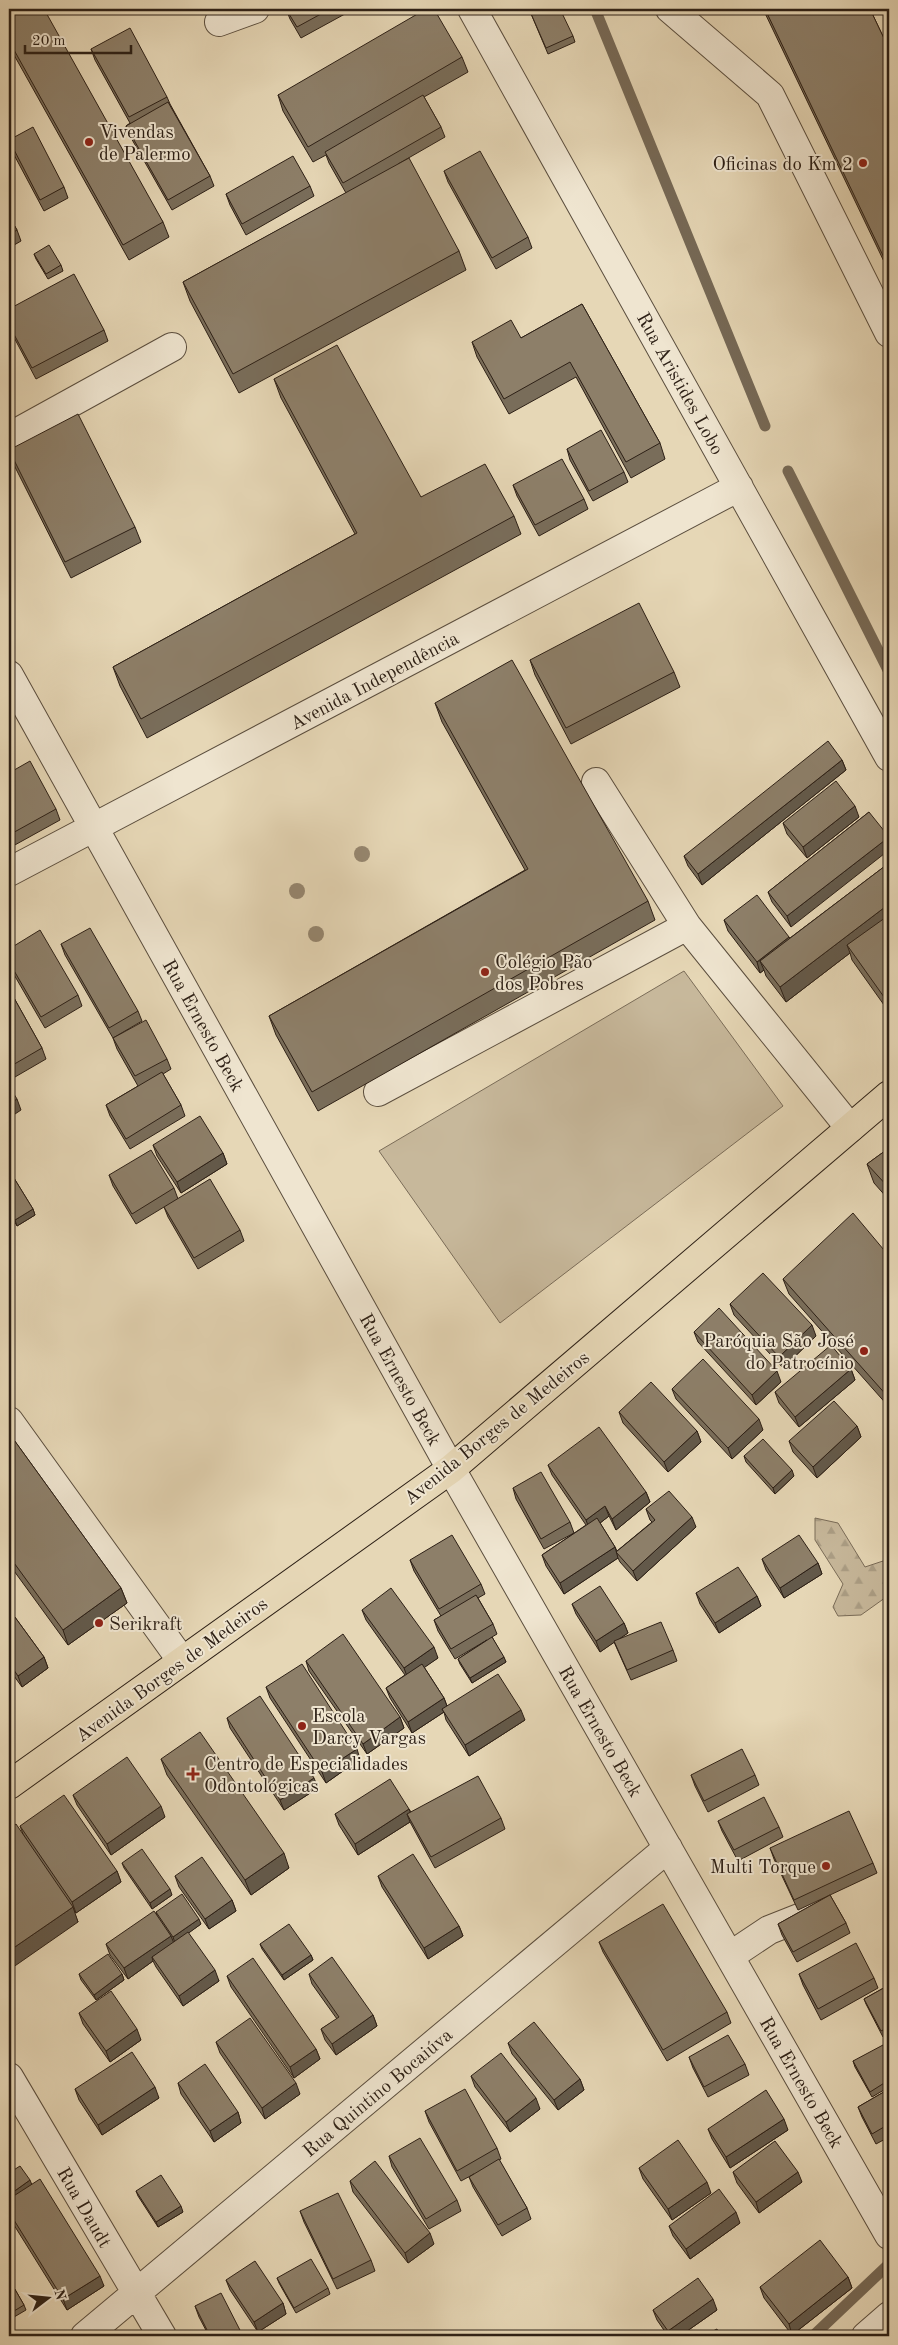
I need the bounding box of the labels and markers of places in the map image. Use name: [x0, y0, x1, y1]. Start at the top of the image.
place label: Vivendas de Palermo: [99, 124, 191, 165]
marker: Vivendas de Palermo: [83, 136, 95, 148]
place label: Oficinas do Km 2: [713, 156, 853, 175]
marker: Oficinas do Km 2: [857, 157, 869, 169]
place label: Colégio Pão dos Pobres: [495, 954, 592, 995]
marker: Colégio Pão dos Pobres: [479, 966, 491, 978]
place label: Paróquia São José do Patrocínio: [703, 1333, 854, 1374]
marker: Paróquia São José do Patrocínio: [858, 1345, 870, 1357]
place label: Serikraft: [109, 1616, 182, 1635]
marker: Serikraft: [93, 1617, 105, 1629]
place label: Escola Darcy Vargas: [312, 1708, 426, 1749]
marker: Escola Darcy Vargas: [296, 1720, 308, 1732]
place label: Centro de Especialidades Odontológicas: [204, 1756, 408, 1797]
marker: Centro de Especialidades Odontológicas: [186, 1767, 200, 1781]
place label: Multi Torque: [710, 1859, 816, 1878]
marker: Multi Torque: [820, 1860, 832, 1872]

